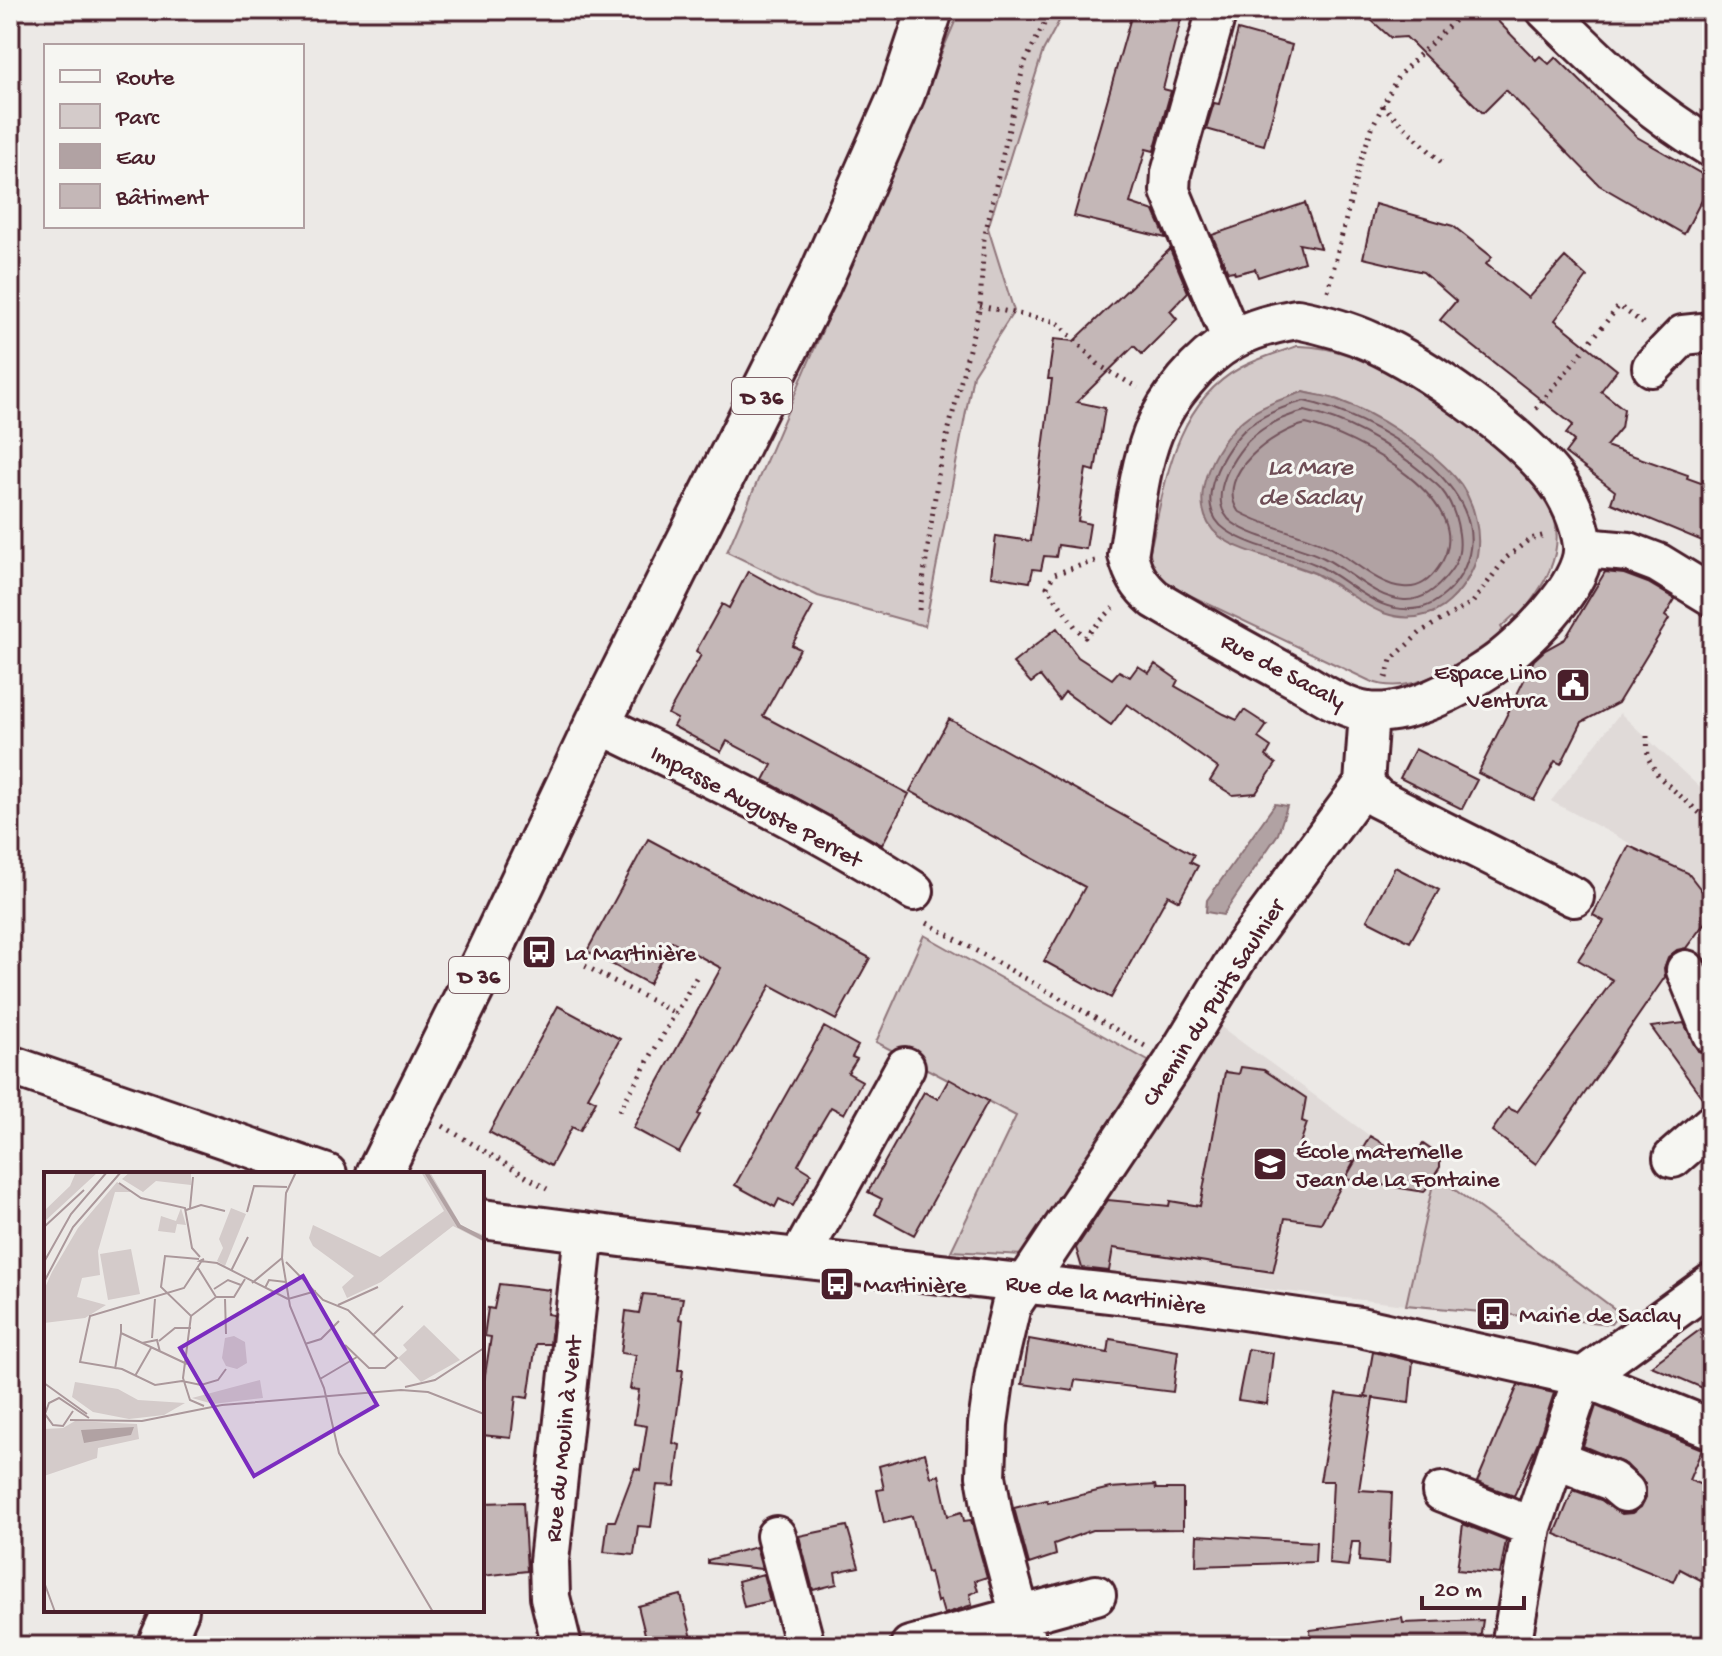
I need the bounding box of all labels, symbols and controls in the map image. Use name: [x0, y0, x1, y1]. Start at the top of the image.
legend: [44, 44, 304, 228]
text: Route: [116, 65, 175, 94]
text: Parc: [115, 105, 160, 134]
text: Eau: [116, 145, 156, 174]
text: Bâtiment: [115, 185, 209, 214]
road number: D 36: [732, 378, 792, 414]
water label: La Mare de Saclay: [1258, 454, 1364, 515]
street label: Rue de Sacaly: [1215, 628, 1350, 718]
place label: Espace Lino Ventura: [1434, 660, 1548, 717]
public building icon: Espace Lino Ventura: [1554, 666, 1592, 704]
street label: Impasse Auguste Perret: [645, 740, 868, 877]
street label: Chemin du Puits Saulnier: [1137, 893, 1294, 1113]
bus stop icon: La Martinière: [520, 933, 558, 971]
place label: La Martinière: [565, 941, 697, 970]
road number: D 36: [449, 957, 509, 993]
place label: École maternelle Jean de La Fontaine: [1296, 1139, 1500, 1196]
school or university icon: École maternelle Jean de La Fontaine: [1251, 1145, 1289, 1183]
inset map: [44, 1172, 484, 1612]
bus stop icon: Martinière: [818, 1265, 856, 1303]
street label: Rue de la Martinière: [1004, 1270, 1208, 1323]
place label: Martinière: [863, 1273, 967, 1302]
bus stop icon: Mairie de Saclay: [1474, 1295, 1512, 1333]
place label: Mairie de Saclay: [1519, 1303, 1681, 1332]
street label: Rue du Moulin à Vent: [540, 1333, 591, 1544]
scale bar: [1422, 1560, 1524, 1610]
text: 20 m: [1434, 1577, 1482, 1606]

